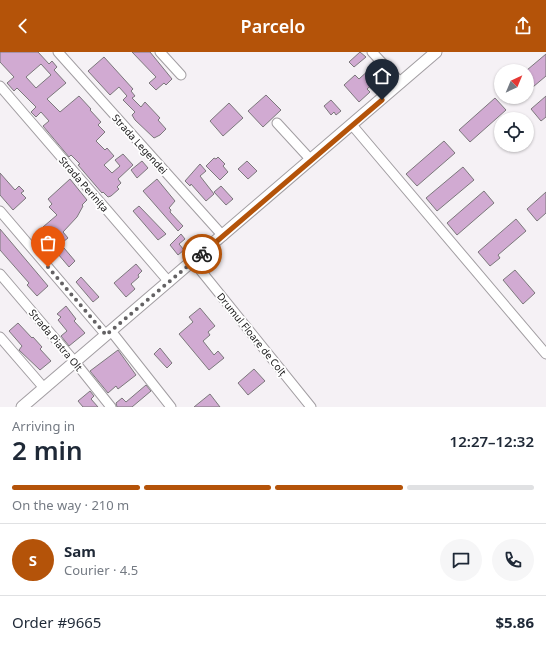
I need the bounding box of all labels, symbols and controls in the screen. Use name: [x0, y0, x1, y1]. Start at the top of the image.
text: Parcelo: [241, 14, 305, 38]
icon: back: [12, 15, 34, 37]
icon: share: [512, 15, 534, 37]
pin: [365, 59, 399, 100]
north arrow: [494, 64, 534, 104]
map controls: [494, 64, 534, 152]
icon: home: [371, 65, 393, 87]
street label: Strada Legendei: [109, 111, 171, 177]
button: locate: [494, 112, 534, 152]
street label: Strada Perinița: [56, 153, 112, 215]
pin: [31, 226, 65, 267]
icon: bag: [37, 232, 59, 254]
courier: [182, 234, 222, 274]
icon: bike: [191, 243, 213, 265]
street label: Drumul Floare de Colț: [214, 290, 290, 379]
street label: Strada Piatra Olt: [26, 306, 86, 374]
text: Arriving in: [12, 417, 75, 435]
text: 12:27–12:32: [450, 431, 534, 451]
text: 2 min: [12, 432, 83, 468]
text: On the way · 210 m: [12, 496, 129, 514]
button: chat: [440, 539, 482, 581]
button: phone: [492, 539, 534, 581]
text: Sam: [64, 541, 96, 561]
text: S: [29, 550, 37, 570]
text: Courier · 4.5: [64, 561, 138, 579]
text: Order #9665: [12, 612, 101, 632]
text: $5.86: [495, 612, 534, 632]

